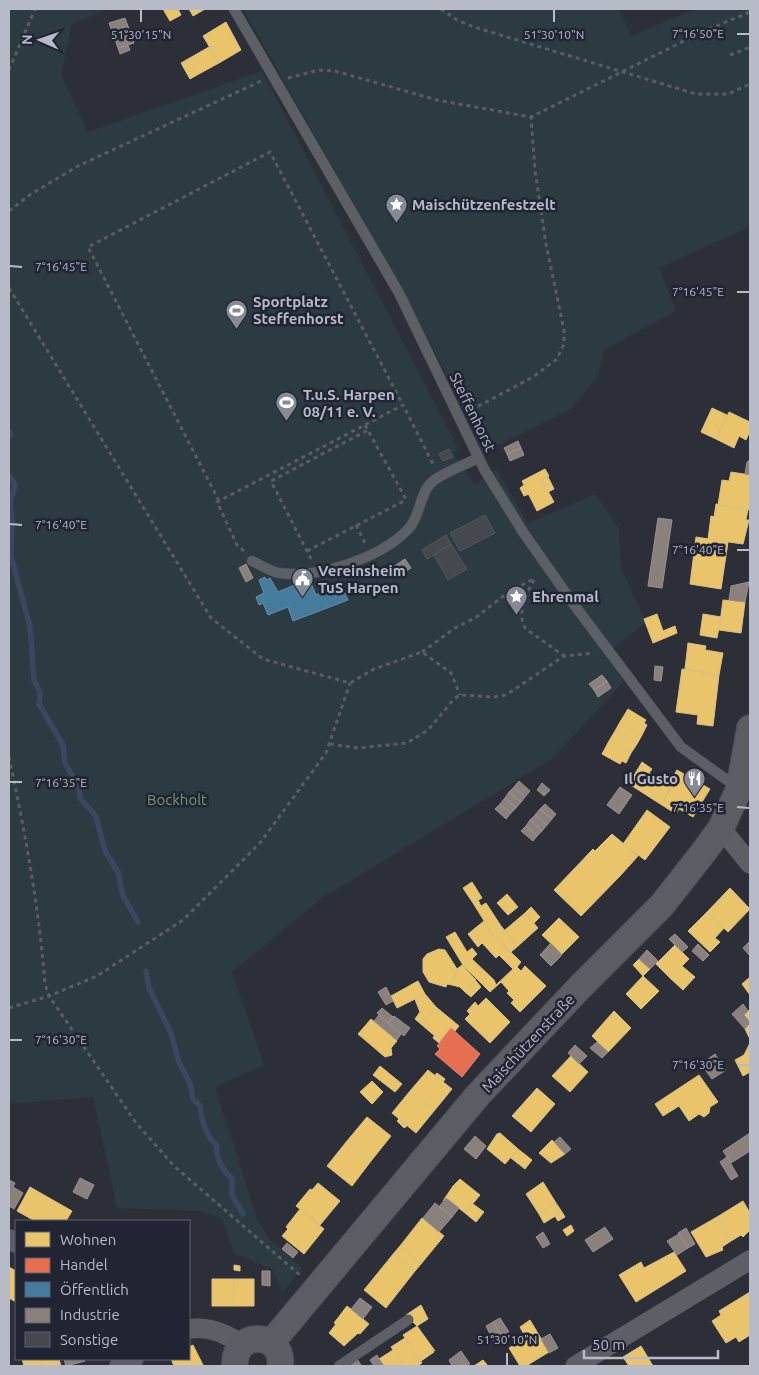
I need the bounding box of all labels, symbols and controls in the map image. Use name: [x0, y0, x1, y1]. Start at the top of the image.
north arrow: [15, 15, 65, 65]
text: 7°16'50"E: [672, 27, 724, 40]
text: 51°30'15"N: [111, 28, 171, 41]
text: 51°30'10"N: [524, 28, 584, 41]
text: N: [19, 34, 35, 45]
place icon: Maischützenfestzelt: [384, 192, 408, 223]
place label: Maischützenfestzelt: [412, 196, 556, 213]
text: 7°16'45"E: [35, 260, 87, 273]
text: 7°16'45"E: [672, 285, 724, 298]
place label: Sportplatz Steffenhorst: [253, 293, 344, 327]
sports icon: Sportplatz Steffenhorst: [225, 298, 249, 329]
street label: Steffenhorst: [447, 370, 499, 454]
place label: T.u.S. Harpen 08/11 e. V.: [303, 386, 395, 420]
sports icon: T.u.S. Harpen 08/11 e. V.: [275, 391, 299, 422]
text: 7°16'40"E: [35, 518, 87, 531]
text: 7°16'40"E: [672, 543, 724, 556]
place label: Vereinsheim TuS Harpen: [318, 562, 406, 596]
public building icon: Vereinsheim TuS Harpen: [290, 567, 314, 598]
place icon: Ehrenmal: [504, 584, 528, 615]
place label: Ehrenmal: [532, 588, 599, 605]
restaurant icon: Il Gusto: [682, 766, 706, 797]
place label: Il Gusto: [624, 770, 678, 787]
text: 7°16'35"E: [35, 776, 87, 789]
park label: Bockholt: [147, 791, 207, 808]
text: 7°16'35"E: [672, 801, 724, 814]
street label: Maischützenstraße: [478, 991, 578, 1095]
text: 7°16'30"E: [35, 1033, 87, 1046]
text: 7°16'30"E: [672, 1058, 724, 1071]
legend: [15, 1220, 190, 1360]
text: Wohnen: [60, 1231, 116, 1248]
text: Handel: [60, 1256, 108, 1273]
text: Öffentlich: [60, 1281, 129, 1298]
text: Industrie: [60, 1306, 120, 1323]
scale bar: [584, 1328, 718, 1360]
text: Sonstige: [60, 1331, 118, 1348]
text: 51°30'10"N: [477, 1333, 537, 1346]
text: 50 m: [592, 1336, 625, 1353]

